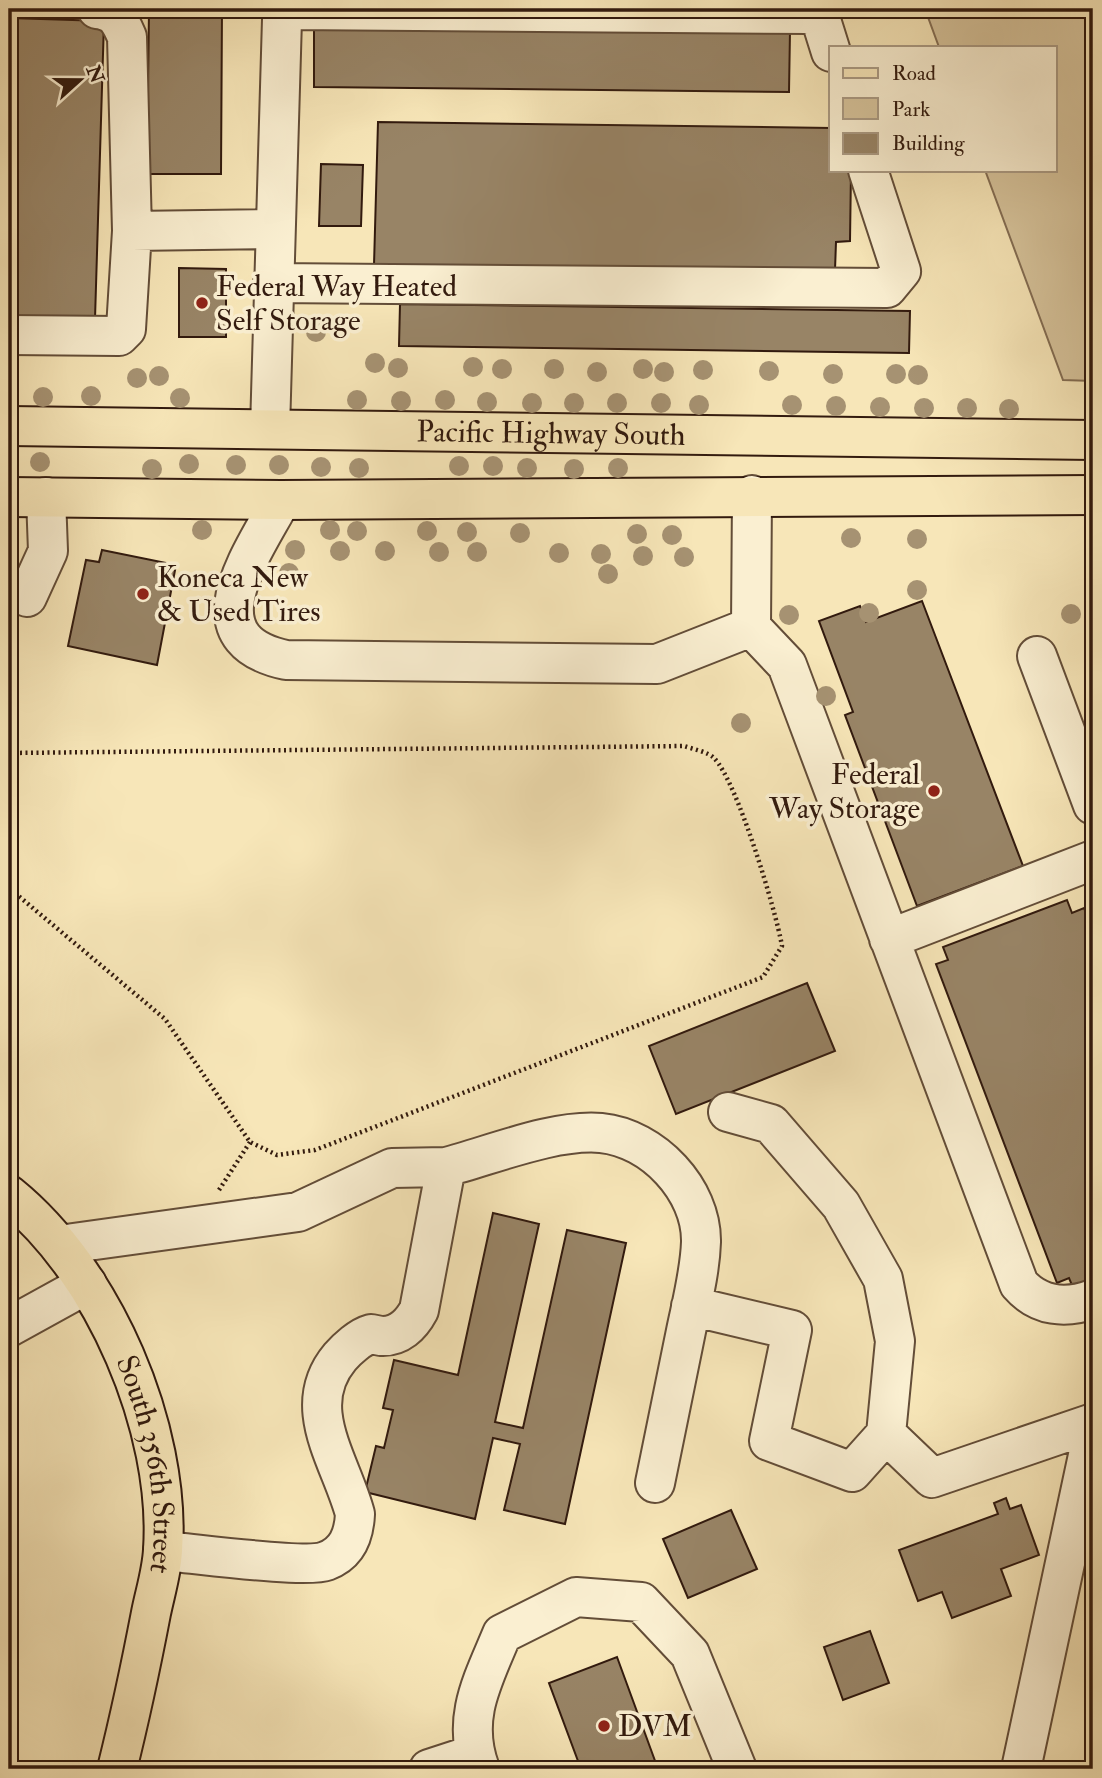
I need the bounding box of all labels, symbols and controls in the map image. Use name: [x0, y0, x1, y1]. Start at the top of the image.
north arrow: [46, 46, 116, 116]
legend: [829, 46, 1056, 172]
text: Road: [892, 60, 937, 87]
text: N: [80, 61, 110, 87]
text: Park: [892, 96, 930, 123]
text: Building: [892, 130, 965, 157]
place label: Federal Way Heated Self Storage: [216, 268, 457, 339]
marker: Federal Way Heated Self Storage: [194, 295, 210, 311]
street label: Pacific Highway South: [416, 413, 686, 454]
place label: Koneca New & Used Tires: [157, 559, 321, 630]
marker: Koneca New & Used Tires: [135, 586, 151, 602]
place label: Federal Way Storage: [768, 756, 920, 827]
marker: Federal Way Storage: [926, 783, 942, 799]
street label: South 356th Street: [108, 1350, 182, 1577]
place label: DVM: [618, 1708, 692, 1745]
marker: DVM: [596, 1718, 612, 1734]

